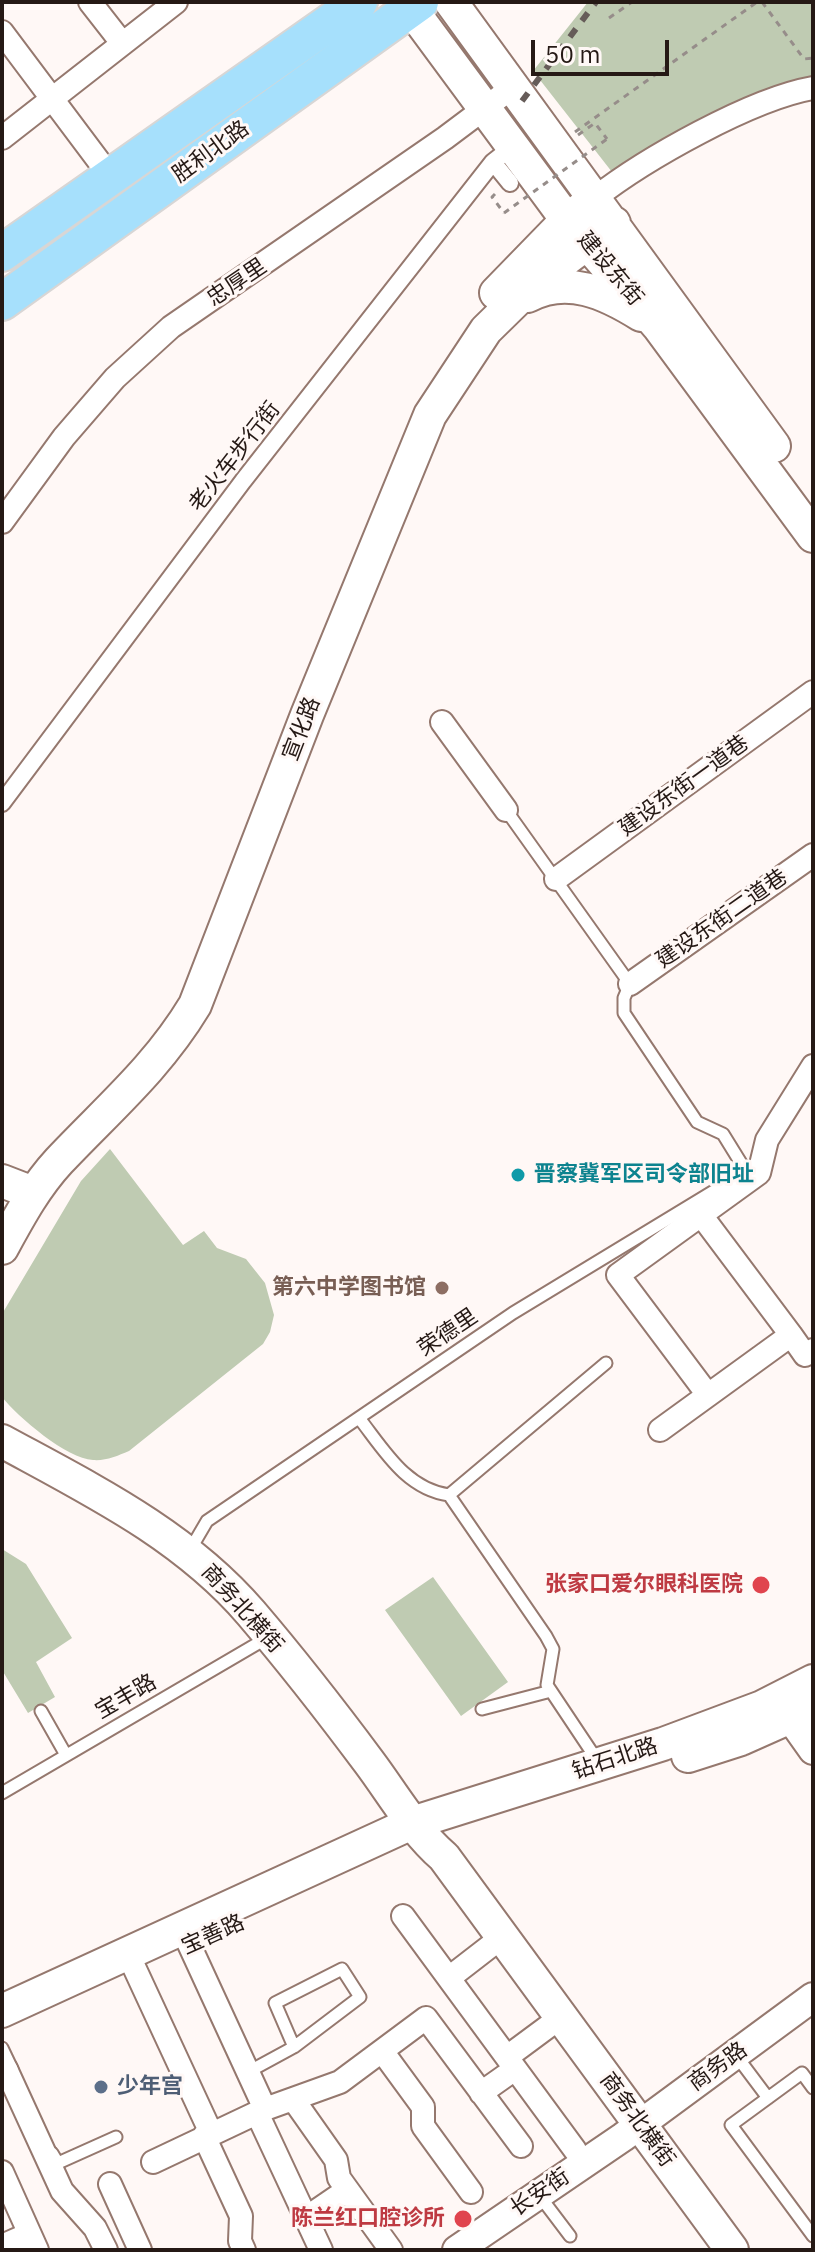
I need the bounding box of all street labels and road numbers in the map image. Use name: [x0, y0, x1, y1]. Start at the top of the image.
street label: 胜利北路: [168, 115, 254, 189]
street label: 建设东街: [572, 227, 648, 311]
street label: 忠厚里: [202, 254, 272, 312]
street label: 老火车步行街: [184, 397, 286, 517]
street label: 宣化路: [278, 693, 326, 765]
street label: 建设东街一道巷: [614, 730, 754, 842]
street label: 建设东街二道巷: [651, 864, 793, 974]
street label: 荣德里: [413, 1304, 483, 1362]
street label: 商务北横街: [195, 1559, 289, 1659]
street label: 宝丰路: [91, 1669, 161, 1725]
street label: 钻石北路: [569, 1733, 661, 1785]
street label: 宝善路: [177, 1910, 249, 1960]
street label: 商务路: [684, 2037, 752, 2097]
street label: 商务北横街: [594, 2068, 680, 2172]
street label: 长安街: [505, 2164, 575, 2222]

